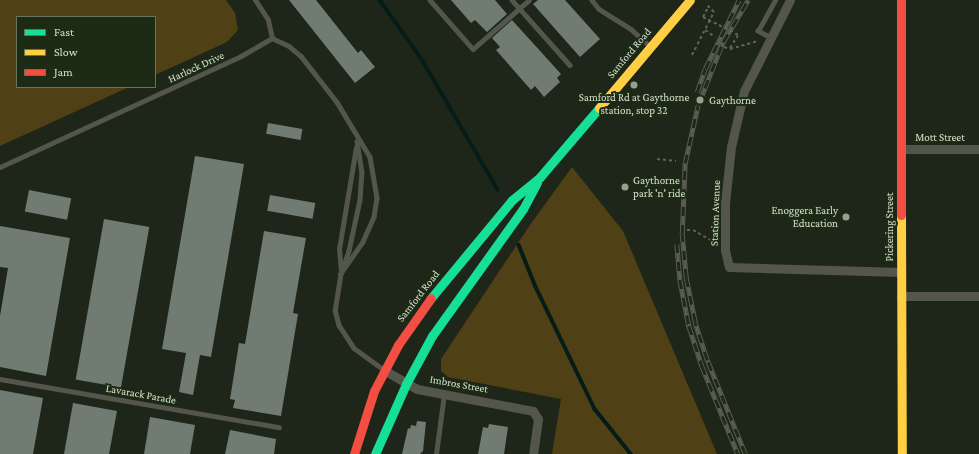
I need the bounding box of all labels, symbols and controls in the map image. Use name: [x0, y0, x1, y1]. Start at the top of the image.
legend: [16, 16, 156, 88]
text: Fast: [54, 25, 74, 39]
street label: Samford Road: [604, 25, 654, 81]
text: Slow: [54, 45, 78, 59]
street label: Harlock Drive: [166, 48, 226, 86]
text: Jam: [54, 65, 73, 79]
marker: Samford Rd at Gaythorne station, stop 32: [629, 80, 639, 90]
place label: Samford Rd at Gaythorne station, stop 32: [579, 91, 689, 117]
place label: Gaythorne: [709, 93, 756, 107]
marker: Gaythorne: [694, 94, 706, 106]
street label: Mott Street: [915, 130, 965, 144]
place label: Gaythorne park 'n' ride: [633, 174, 685, 200]
street label: Station Avenue: [707, 180, 723, 246]
marker: Gaythorne park 'n' ride: [620, 182, 630, 192]
street label: Pickering Street: [882, 193, 896, 261]
place label: Enoggera Early Education: [772, 204, 838, 230]
marker: Enoggera Early Education: [841, 212, 851, 222]
street label: Samford Road: [394, 268, 442, 324]
street label: Imbros Street: [429, 372, 489, 396]
street label: Lavarack Parade: [105, 381, 177, 407]

